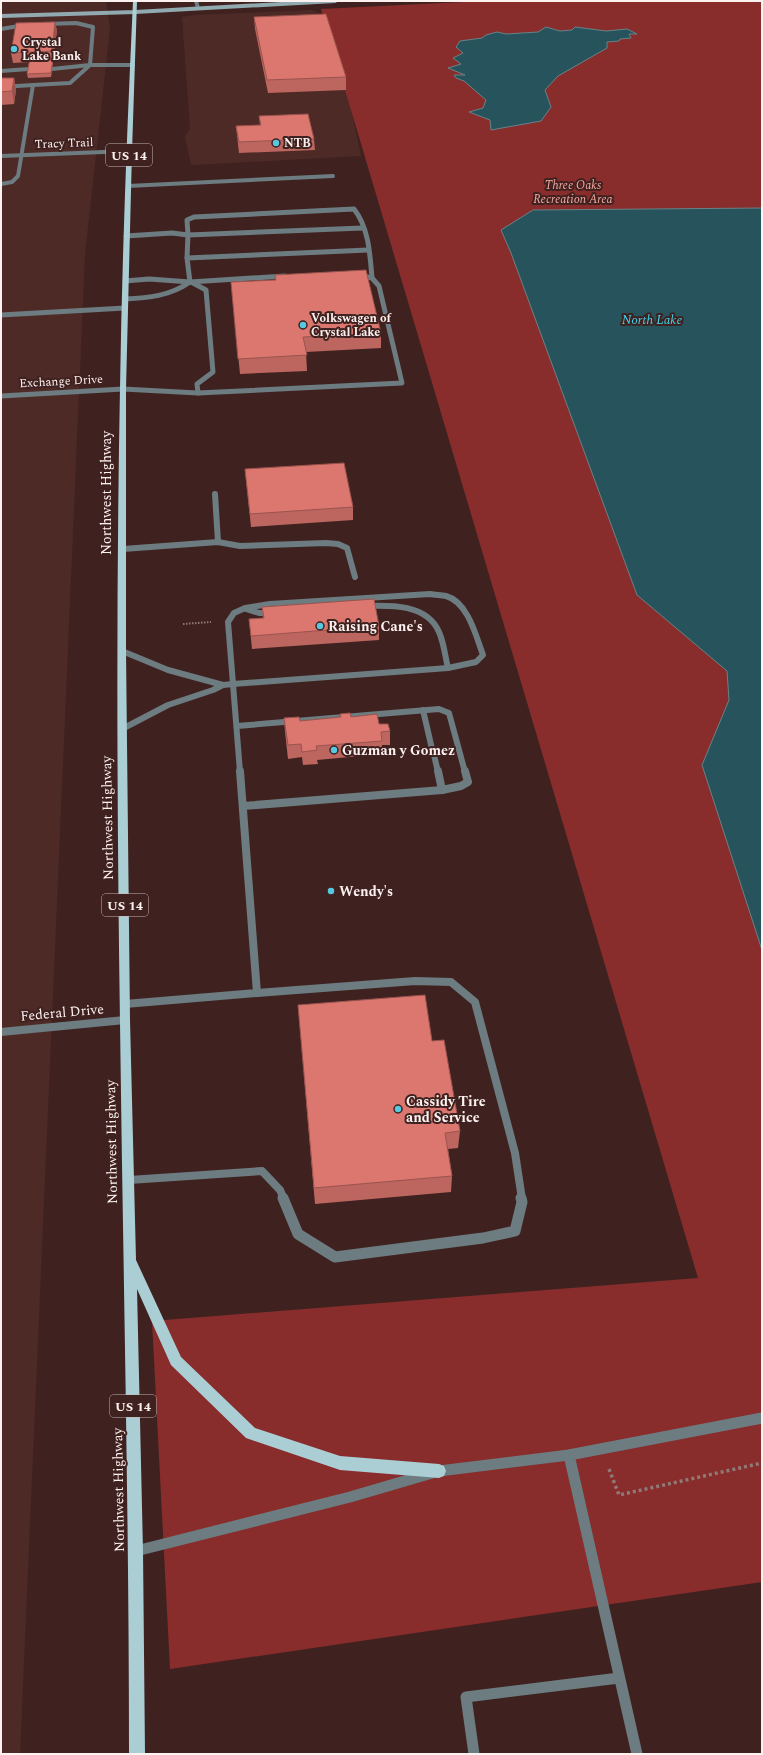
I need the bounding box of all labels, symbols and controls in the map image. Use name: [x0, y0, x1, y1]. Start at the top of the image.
place label: Crystal Lake Bank: [22, 33, 82, 66]
marker: Crystal Lake Bank: [9, 44, 19, 54]
street label: Tracy Trail: [34, 133, 94, 154]
place label: NTB: [284, 134, 311, 153]
marker: NTB: [271, 138, 281, 148]
road number: US 14: [106, 144, 152, 166]
park label: Three Oaks Recreation Area: [533, 176, 613, 209]
place label: Volkswagen of Crystal Lake: [311, 309, 392, 342]
water label: North Lake: [622, 310, 682, 330]
marker: Volkswagen of Crystal Lake: [298, 320, 308, 330]
street label: Exchange Drive: [19, 370, 104, 393]
street label: Northwest Highway: [96, 430, 117, 555]
place label: Raising Cane's: [328, 616, 423, 637]
marker: Raising Cane's: [315, 621, 325, 631]
place label: Guzman y Gomez: [342, 740, 455, 761]
marker: Guzman y Gomez: [329, 745, 339, 755]
street label: Northwest Highway: [96, 754, 119, 880]
place label: Wendy's: [339, 881, 393, 902]
marker: Wendy's: [326, 886, 336, 896]
road number: US 14: [102, 894, 148, 916]
street label: Federal Drive: [19, 998, 105, 1027]
street label: Northwest Highway: [100, 1078, 123, 1204]
place label: Cassidy Tire and Service: [406, 1091, 486, 1128]
marker: Cassidy Tire and Service: [393, 1104, 403, 1114]
road number: US 14: [110, 1395, 156, 1417]
street label: Northwest Highway: [107, 1426, 130, 1552]

